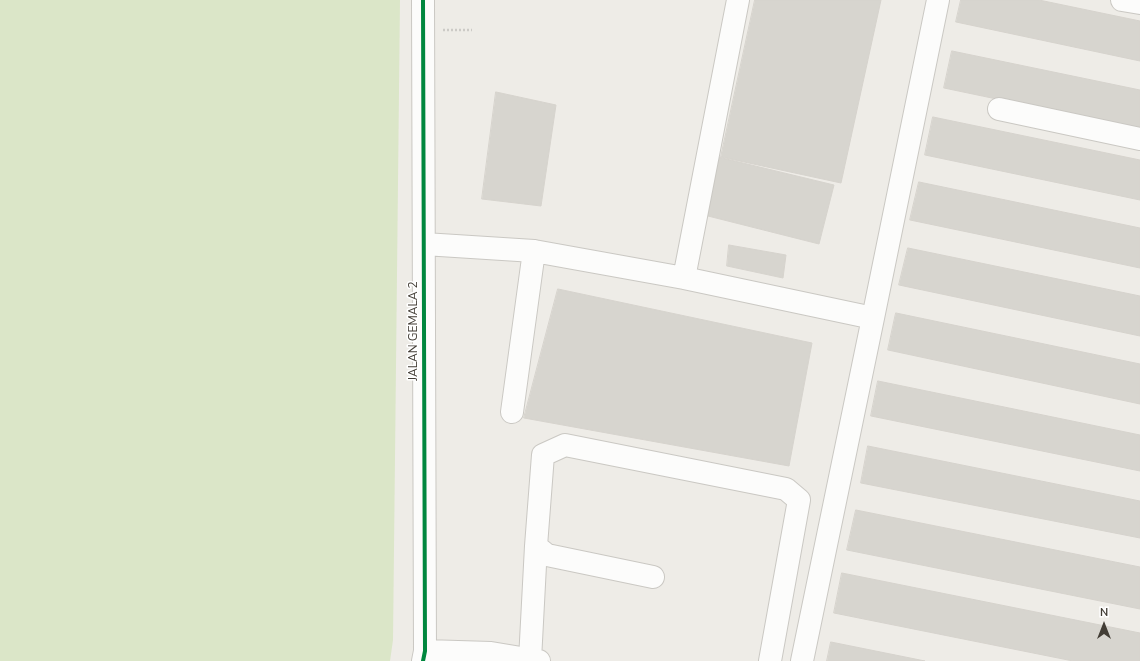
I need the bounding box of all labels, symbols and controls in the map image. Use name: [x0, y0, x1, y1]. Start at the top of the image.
street label: JALAN GEMALA 2: [407, 281, 421, 381]
north arrow: [1084, 605, 1124, 645]
text: N: [1100, 605, 1108, 620]

